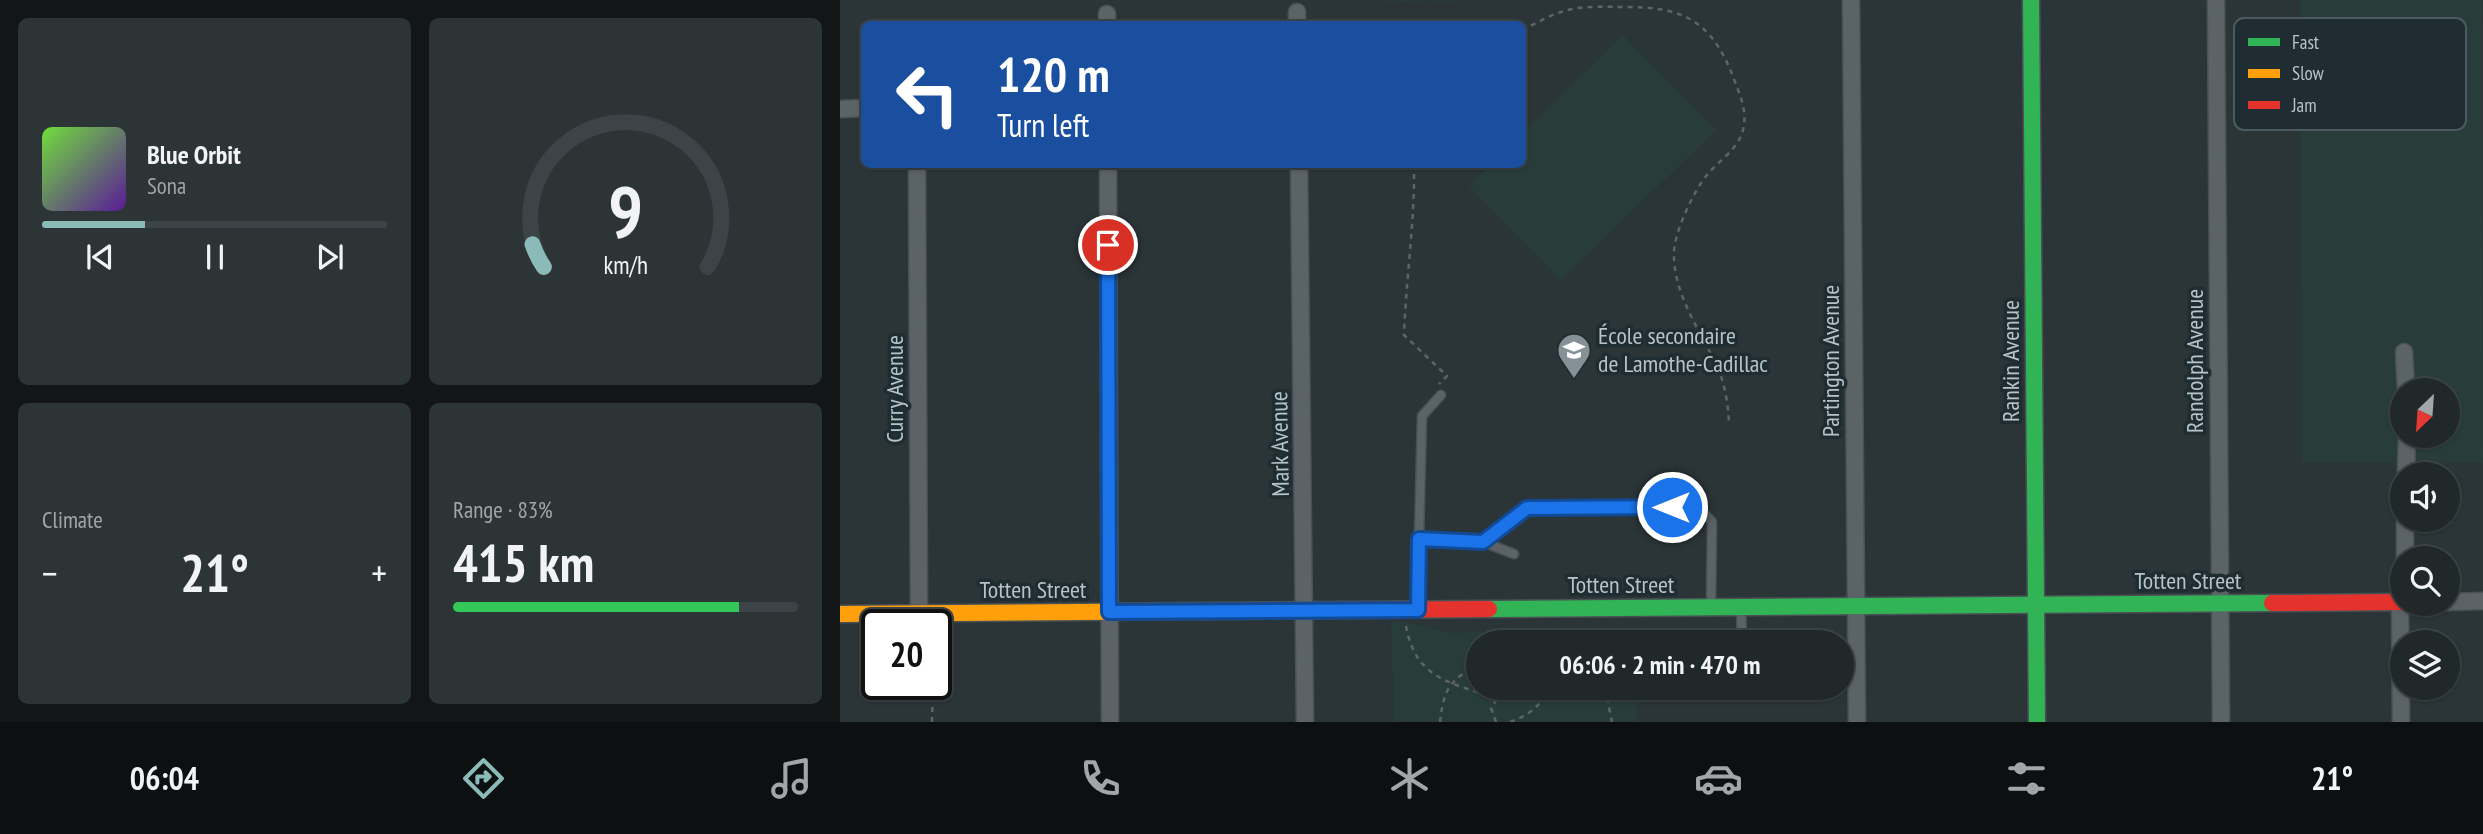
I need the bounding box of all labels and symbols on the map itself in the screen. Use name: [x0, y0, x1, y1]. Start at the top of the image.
legend: [2234, 18, 2466, 130]
text: Fast: [2292, 30, 2320, 54]
text: Slow: [2292, 61, 2325, 85]
text: Jam: [2291, 93, 2317, 117]
pin: [1078, 215, 1138, 275]
street label: Partington Avenue: [1815, 285, 1846, 437]
street label: Randolph Avenue: [2179, 289, 2210, 433]
street label: Rankin Avenue: [1995, 300, 2026, 422]
place label: École secondaire de Lamothe-Cadillac: [1598, 320, 1768, 379]
school or university icon: École secondaire de Lamothe-Cadillac: [1555, 331, 1593, 380]
street label: Curry Avenue: [879, 335, 910, 443]
north arrow: [2390, 378, 2460, 448]
street label: Mark Avenue: [1263, 391, 1296, 497]
position arrow: [1635, 470, 1709, 544]
street label: Totten Street: [2135, 565, 2242, 596]
street label: Totten Street: [1568, 569, 1675, 600]
street label: Totten Street: [980, 574, 1087, 605]
speed limit sign: 20: [861, 609, 952, 700]

